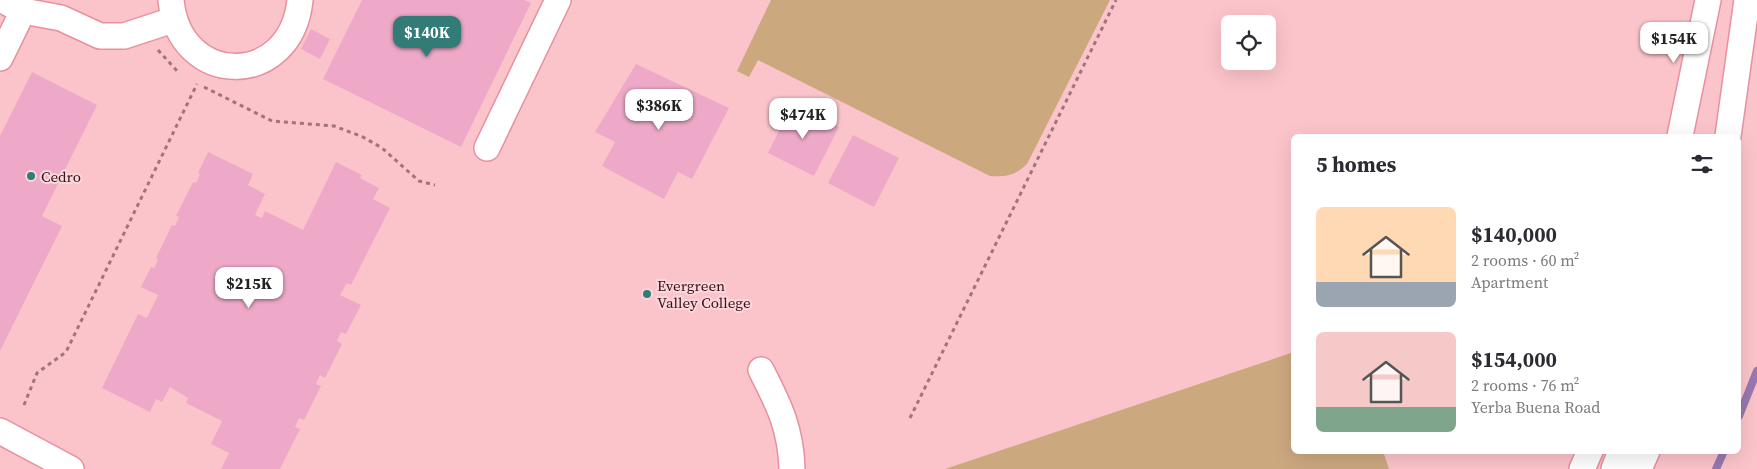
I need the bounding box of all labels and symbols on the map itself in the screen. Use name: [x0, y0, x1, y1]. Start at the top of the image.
pin: $140K: [392, 15, 462, 58]
pin: $154K: [1639, 22, 1709, 64]
pin: $386K: [624, 88, 694, 131]
pin: $474K: [768, 98, 838, 140]
place label: Cedro: [41, 166, 81, 187]
marker: Cedro: [25, 170, 37, 182]
pin: $215K: [214, 266, 284, 309]
place label: Evergreen Valley College: [657, 275, 751, 313]
marker: Evergreen Valley College: [641, 288, 653, 300]

